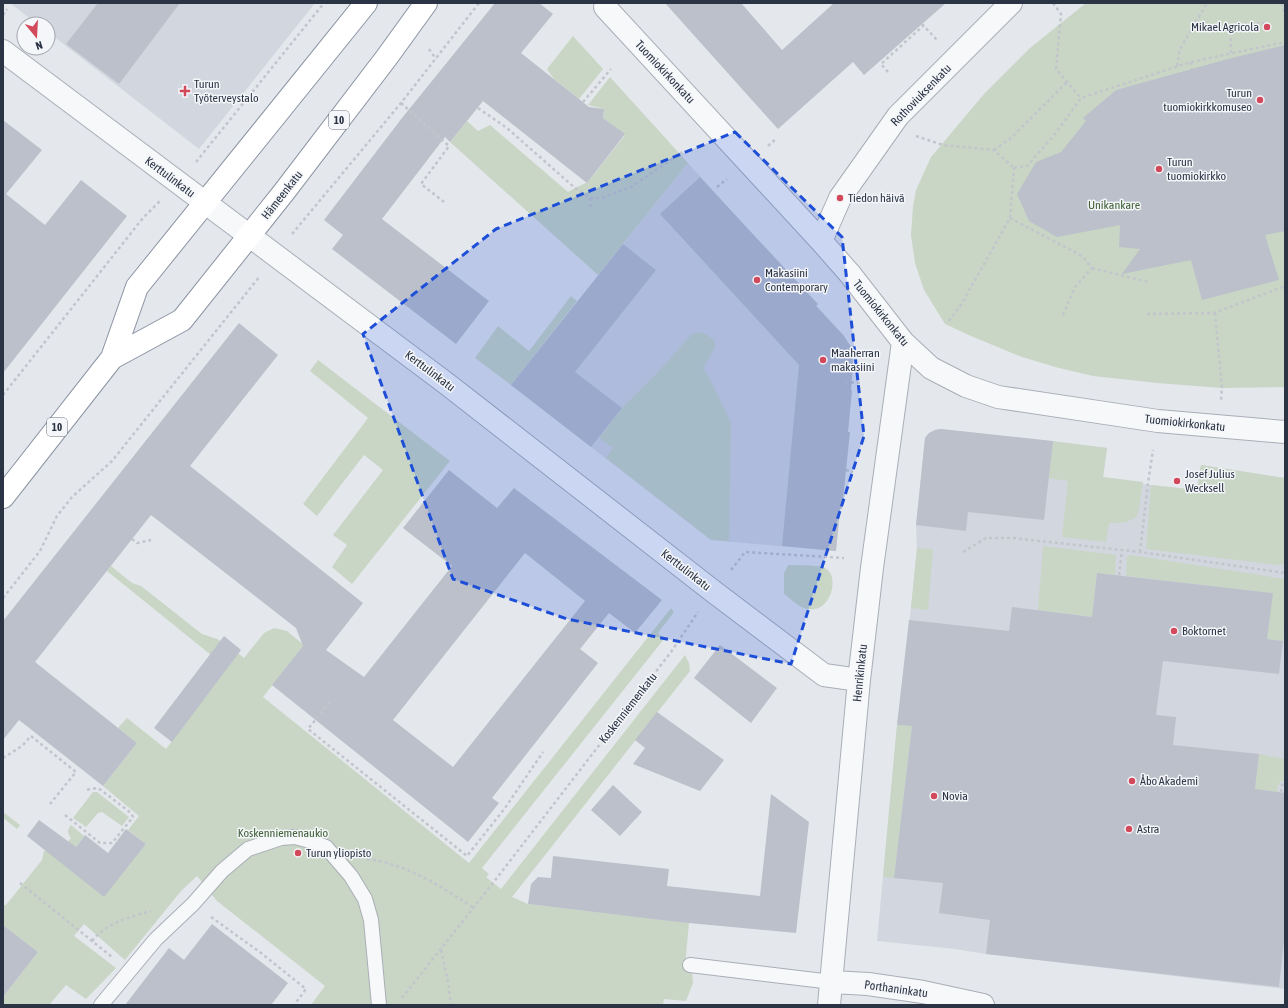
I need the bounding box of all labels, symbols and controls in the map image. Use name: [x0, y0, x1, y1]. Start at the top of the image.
north arrow: [16, 16, 56, 56]
place label: Mikael Agricola: [1191, 20, 1259, 34]
marker: Mikael Agricola: [1262, 22, 1272, 32]
street label: Tuomiokirkonkatu: [632, 38, 698, 107]
text: N: [34, 39, 44, 52]
street label: Rothoviuksenkatu: [888, 61, 954, 129]
place label: Turun Työterveystalo: [194, 77, 259, 105]
marker: Turun Työterveystalo: [179, 85, 191, 97]
place label: Turun tuomiokirkkomuseo: [1163, 86, 1252, 114]
marker: Turun tuomiokirkkomuseo: [1255, 95, 1265, 105]
road number: 10: [329, 111, 349, 129]
street label: Kerttulinkatu: [142, 154, 198, 200]
place label: Turun tuomiokirkko: [1167, 155, 1226, 183]
marker: Turun tuomiokirkko: [1154, 164, 1164, 174]
street label: Hämeenkatu: [259, 168, 305, 222]
place label: Tiedon häivä: [848, 191, 905, 205]
marker: Tiedon häivä: [835, 193, 845, 203]
park label: Unikankare: [1088, 198, 1140, 212]
place label: Makasiini Contemporary: [765, 266, 828, 294]
marker: Makasiini Contemporary: [752, 275, 762, 285]
street label: Tuomiokirkonkatu: [850, 277, 912, 349]
place label: Maaherran makasiini: [831, 346, 880, 374]
street label: Kerttulinkatu: [402, 348, 458, 394]
marker: Maaherran makasiini: [818, 355, 828, 365]
street label: Tuomiokirkonkatu: [1144, 412, 1226, 434]
road number: 10: [47, 418, 67, 436]
place label: Josef Julius Wecksell: [1185, 467, 1235, 495]
marker: Josef Julius Wecksell: [1172, 476, 1182, 486]
street label: Kerttulinkatu: [658, 546, 714, 594]
place label: Boktornet: [1182, 624, 1226, 638]
marker: Boktornet: [1169, 626, 1179, 636]
street label: Henrikinkatu: [850, 643, 870, 703]
street label: Koskenniemenkatu: [596, 670, 660, 746]
place label: Åbo Akademi: [1140, 774, 1198, 788]
marker: Åbo Akademi: [1127, 776, 1137, 786]
place label: Novia: [942, 789, 968, 803]
marker: Novia: [929, 791, 939, 801]
place label: Astra: [1137, 822, 1159, 836]
marker: Astra: [1124, 824, 1134, 834]
park label: Koskenniemenaukio: [238, 826, 329, 840]
place label: Turun yliopisto: [306, 846, 372, 860]
marker: Turun yliopisto: [293, 848, 303, 858]
street label: Porthaninkatu: [863, 978, 929, 1000]

